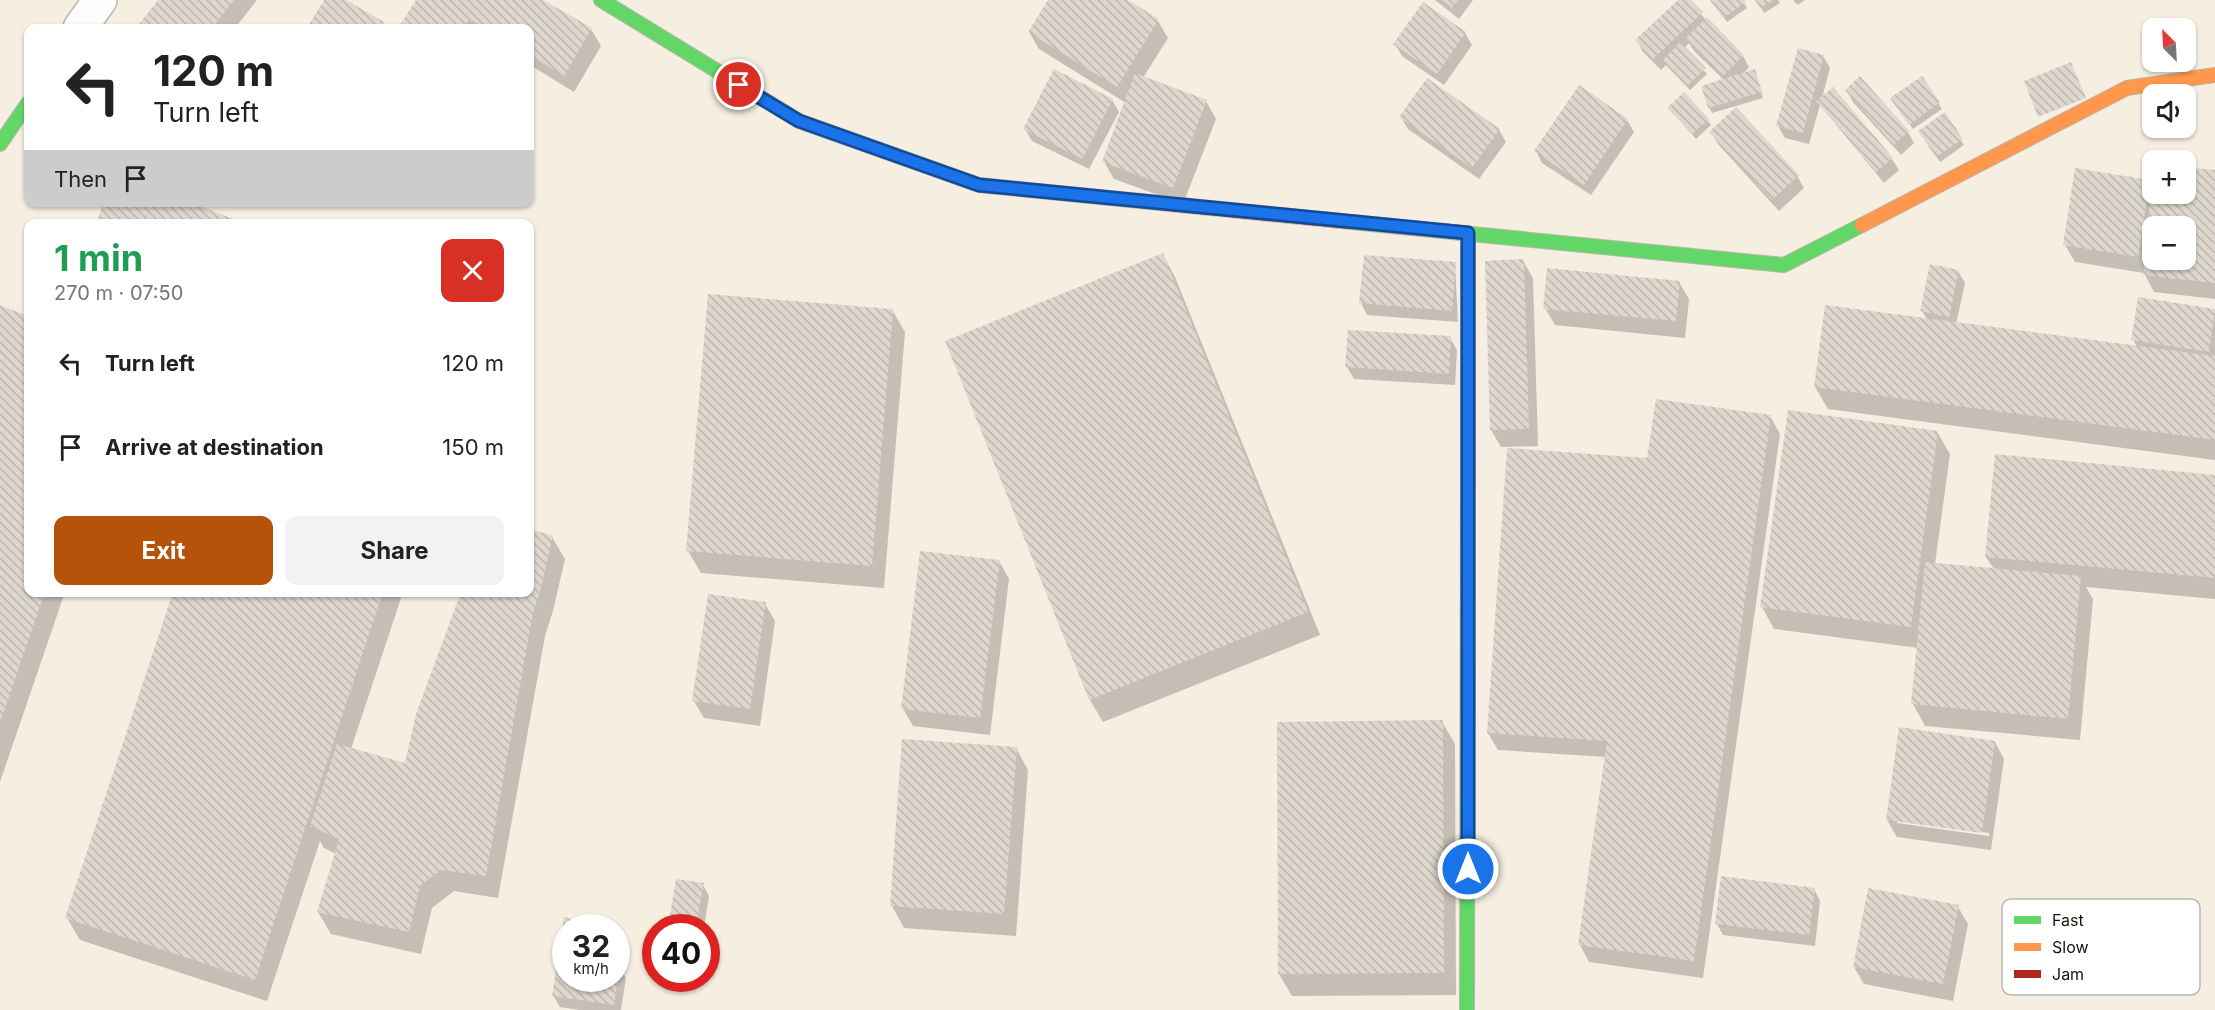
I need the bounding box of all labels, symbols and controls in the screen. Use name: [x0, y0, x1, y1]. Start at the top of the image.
north arrow: [2142, 18, 2196, 72]
map controls: [2142, 18, 2196, 270]
text: 120 m: [153, 45, 274, 96]
icon: left: [54, 48, 132, 126]
pin: [713, 59, 764, 110]
icon: arrive: [722, 68, 755, 101]
button: sound: [2142, 84, 2196, 138]
text: Turn left: [153, 96, 259, 129]
button: +: [2142, 150, 2196, 204]
icon: arrive: [119, 162, 152, 195]
text: Then: [54, 166, 107, 192]
button: −: [2142, 216, 2196, 270]
text: 1 min: [54, 236, 143, 280]
button: close: [441, 239, 504, 302]
text: 270 m · 07:50: [54, 281, 183, 305]
icon: left: [54, 347, 87, 380]
text: Turn left: [105, 350, 195, 376]
text: 120 m: [442, 350, 504, 376]
icon: arrive: [54, 431, 87, 464]
text: Arrive at destination: [105, 434, 324, 460]
text: 150 m: [442, 434, 504, 460]
button: Exit: [54, 516, 273, 585]
button: Share: [285, 516, 504, 585]
position arrow: [1436, 837, 1500, 901]
legend: [2002, 899, 2200, 995]
text: Fast: [2052, 910, 2084, 930]
speed limit sign: 40: [642, 914, 720, 992]
text: 32: [572, 928, 610, 964]
text: Slow: [2052, 937, 2089, 957]
text: km/h: [573, 959, 609, 978]
text: Jam: [2052, 964, 2084, 984]

